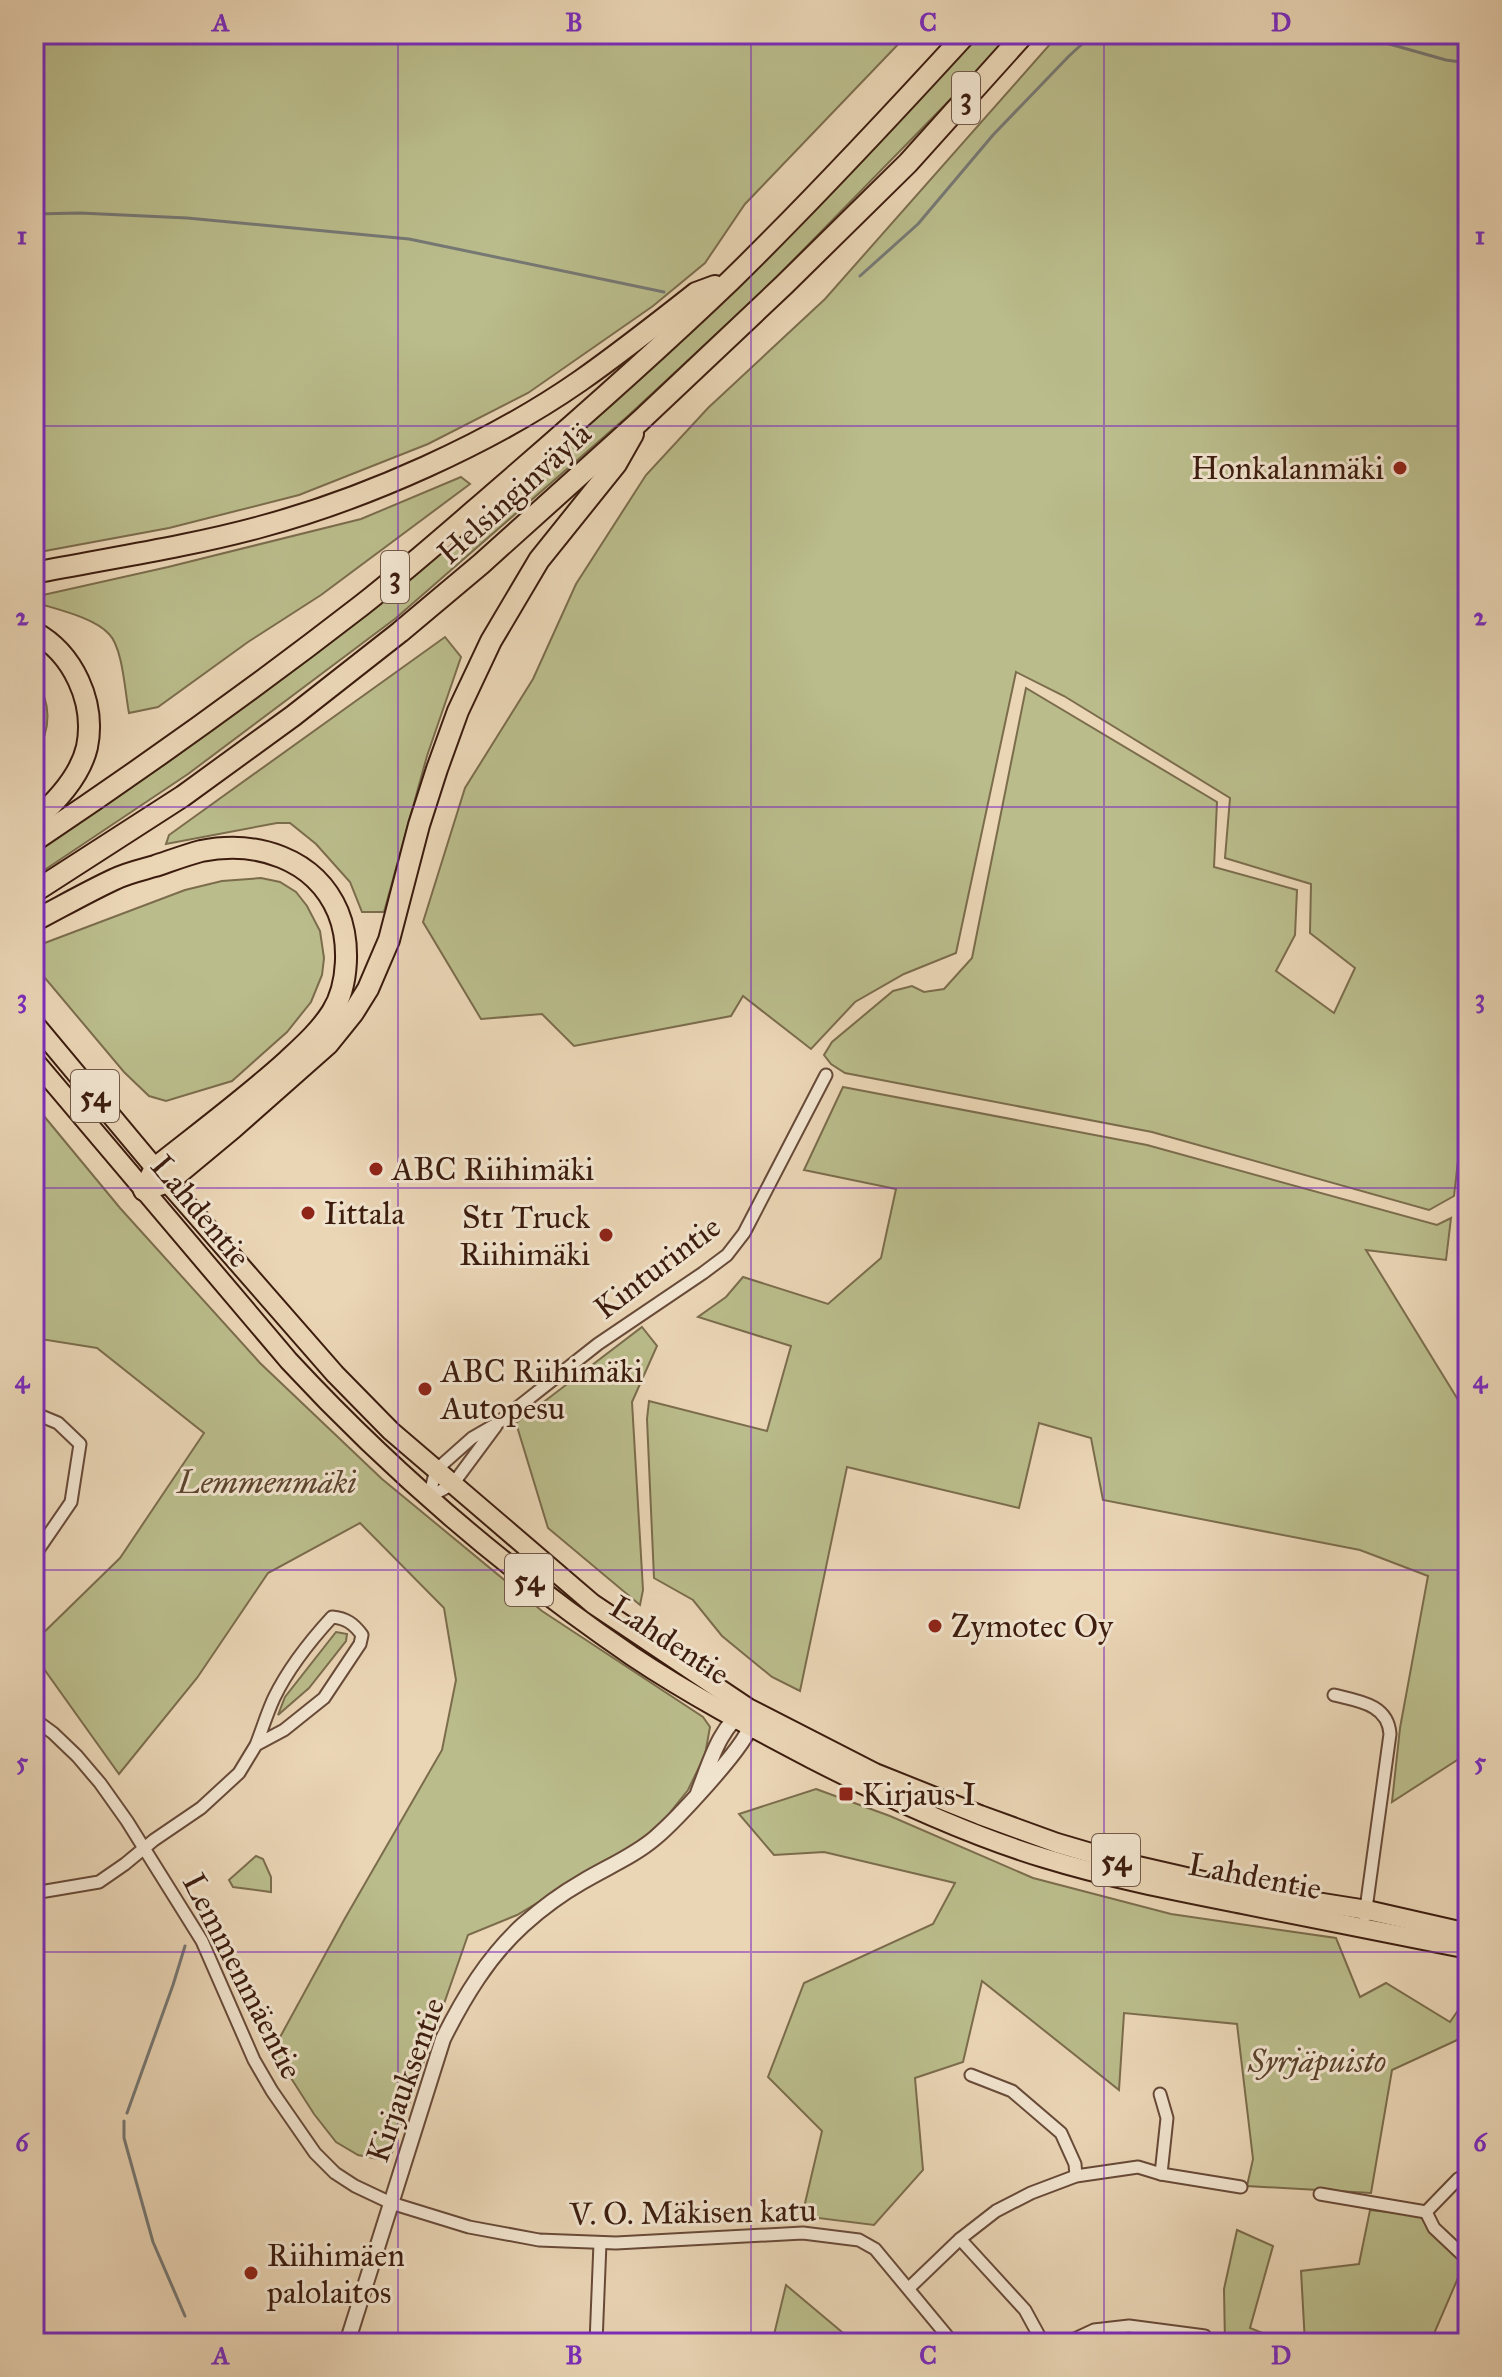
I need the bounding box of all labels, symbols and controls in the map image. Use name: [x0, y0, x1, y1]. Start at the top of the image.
text: A: [210, 6, 230, 38]
text: B: [565, 6, 583, 38]
text: C: [919, 6, 937, 38]
text: D: [1271, 6, 1291, 38]
road number: 3: [952, 72, 980, 124]
text: 1: [17, 219, 27, 251]
text: 1: [1475, 219, 1485, 251]
street label: Helsinginväylä: [430, 414, 599, 572]
place label: Honkalanmäki: [1191, 449, 1384, 488]
marker: Honkalanmäki: [1391, 459, 1409, 477]
road number: 3: [381, 551, 409, 603]
text: 2: [16, 600, 30, 632]
text: 2: [1474, 600, 1488, 632]
text: 3: [17, 982, 27, 1014]
text: 3: [1475, 982, 1485, 1014]
road number: 54: [71, 1070, 119, 1122]
street label: Lahdentie: [142, 1147, 259, 1275]
place label: ABC Riihimäki: [390, 1150, 594, 1189]
marker: ABC Riihimäki: [367, 1160, 385, 1178]
place label: Iittala: [324, 1194, 405, 1233]
place label: St1 Truck Riihimäki: [459, 1198, 590, 1274]
marker: Iittala: [299, 1204, 317, 1222]
street label: Kinturintie: [586, 1207, 728, 1328]
marker: St1 Truck Riihimäki: [597, 1226, 615, 1244]
place label: ABC Riihimäki Autopesu: [439, 1352, 643, 1428]
text: 4: [15, 1363, 31, 1395]
text: 4: [1473, 1363, 1489, 1395]
marker: ABC Riihimäki Autopesu: [416, 1380, 434, 1398]
park label: Lemmenmäki: [175, 1463, 357, 1502]
road number: 54: [505, 1554, 553, 1606]
street label: Lahdentie: [603, 1587, 737, 1693]
place label: Zymotec Oy: [951, 1607, 1114, 1646]
marker: Zymotec Oy: [926, 1617, 944, 1635]
text: 5: [16, 1745, 29, 1777]
text: 5: [1474, 1745, 1487, 1777]
place label: Kirjaus I: [862, 1775, 976, 1814]
marker: Kirjaus I: [837, 1785, 855, 1803]
road number: 54: [1092, 1834, 1140, 1886]
street label: Lahdentie: [1185, 1844, 1325, 1908]
street label: Lemmenmäentie: [174, 1867, 311, 2086]
street label: Kirjauksentie: [358, 1993, 453, 2168]
park label: Syrjäpuisto: [1247, 2042, 1386, 2081]
text: 6: [15, 2126, 30, 2158]
text: 6: [1473, 2126, 1488, 2158]
street label: V. O. Mäkisen katu: [568, 2191, 817, 2234]
place label: Riihimäen palolaitos: [266, 2236, 405, 2312]
marker: Riihimäen palolaitos: [242, 2264, 260, 2282]
text: A: [210, 2339, 230, 2371]
text: B: [565, 2339, 583, 2371]
text: C: [919, 2339, 937, 2371]
text: D: [1271, 2339, 1291, 2371]

